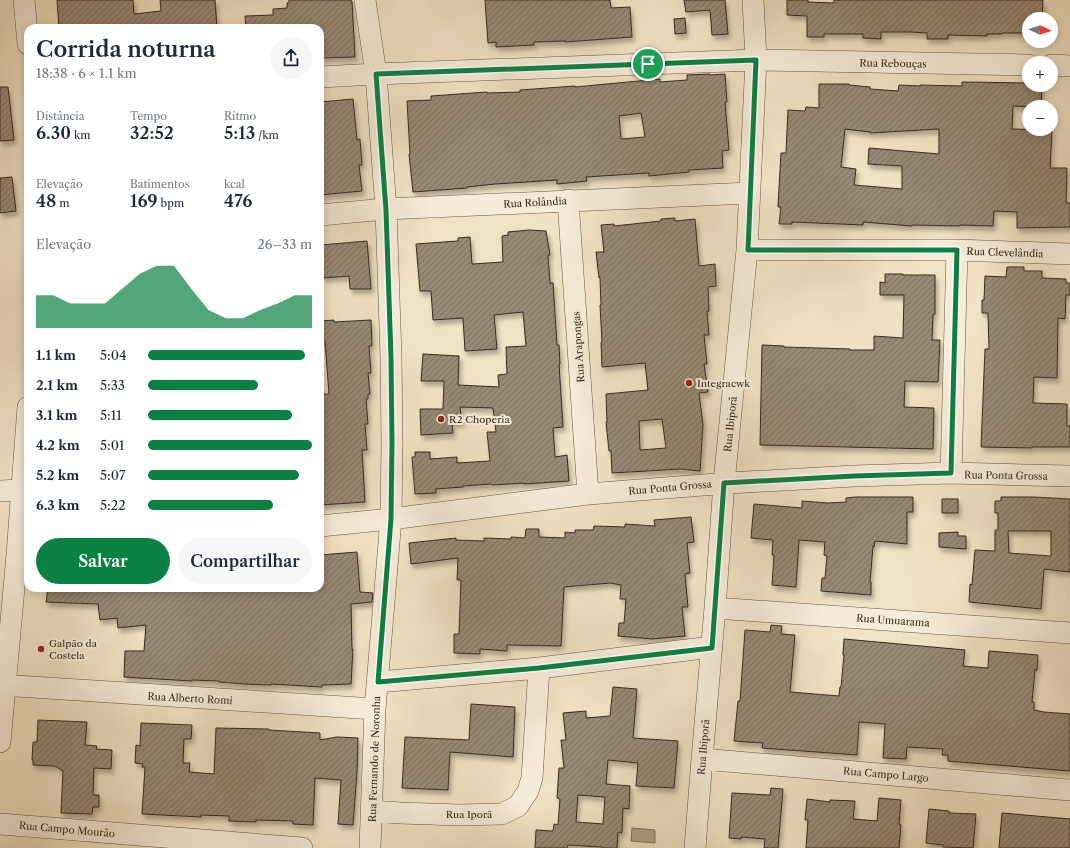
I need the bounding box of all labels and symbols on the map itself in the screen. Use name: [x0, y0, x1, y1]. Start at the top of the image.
north arrow: [1022, 12, 1058, 48]
pin: [631, 47, 665, 81]
street label: Rua Rebouças: [859, 56, 927, 71]
street label: Rua Rolândia: [503, 194, 568, 211]
street label: Rua Clevelândia: [966, 245, 1044, 260]
street label: Rua Arapongas: [570, 311, 587, 383]
place label: Integracwk: [697, 377, 751, 390]
marker: Integracwk: [684, 378, 694, 388]
street label: Rua Ibiporã: [721, 395, 740, 453]
place label: R2 Choperia: [449, 413, 510, 426]
marker: R2 Choperia: [436, 414, 446, 424]
street label: Rua Ponta Grossa: [964, 468, 1049, 483]
street label: Rua Ponta Grossa: [628, 477, 713, 498]
street label: Rua Umuarama: [856, 611, 931, 630]
place label: Galpão da Costela: [49, 637, 98, 662]
marker: Galpão da Costela: [36, 644, 46, 654]
street label: Rua Alberto Romi: [147, 690, 233, 707]
street label: Rua Fernando de Noronha: [366, 695, 383, 822]
street label: Rua Ibiporã: [695, 718, 712, 775]
street label: Rua Campo Largo: [843, 764, 929, 785]
street label: Rua Iporã: [446, 808, 493, 821]
street label: Rua Campo Mourão: [18, 819, 115, 840]

